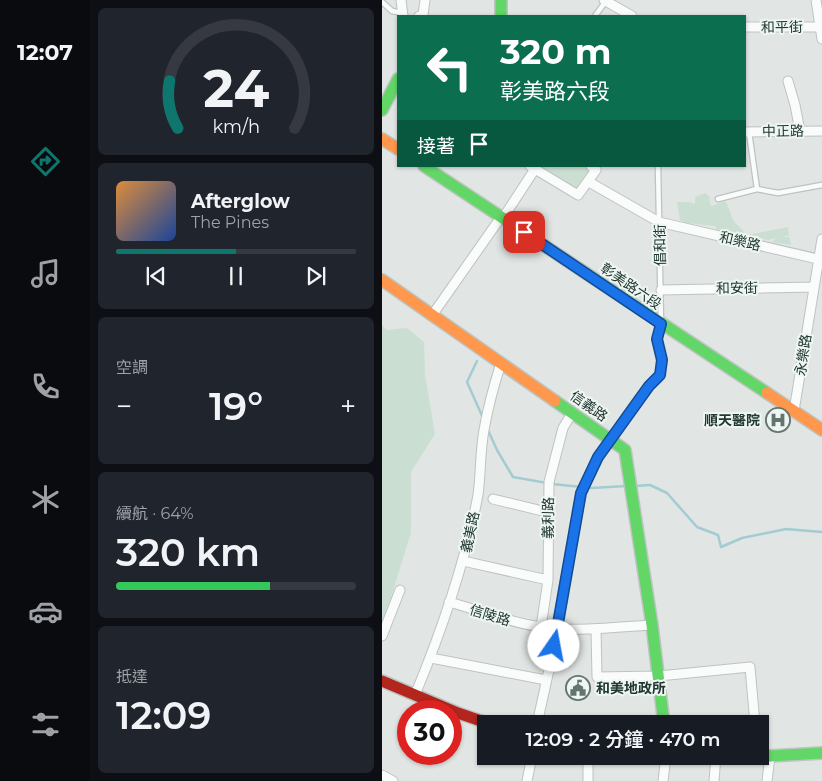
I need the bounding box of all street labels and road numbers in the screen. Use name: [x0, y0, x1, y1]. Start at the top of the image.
street label: 和平街: [761, 18, 803, 36]
street label: 中正路: [762, 122, 804, 140]
street label: 倡和街: [651, 224, 669, 266]
street label: 和樂路: [718, 228, 762, 254]
street label: 彰美路六段: [597, 259, 665, 313]
street label: 和安街: [716, 279, 758, 297]
street label: 永樂路: [791, 333, 815, 377]
street label: 信義路: [567, 387, 611, 425]
street label: 義利路: [539, 497, 557, 539]
street label: 義美路: [457, 510, 483, 554]
street label: 信陵路: [467, 600, 513, 630]

